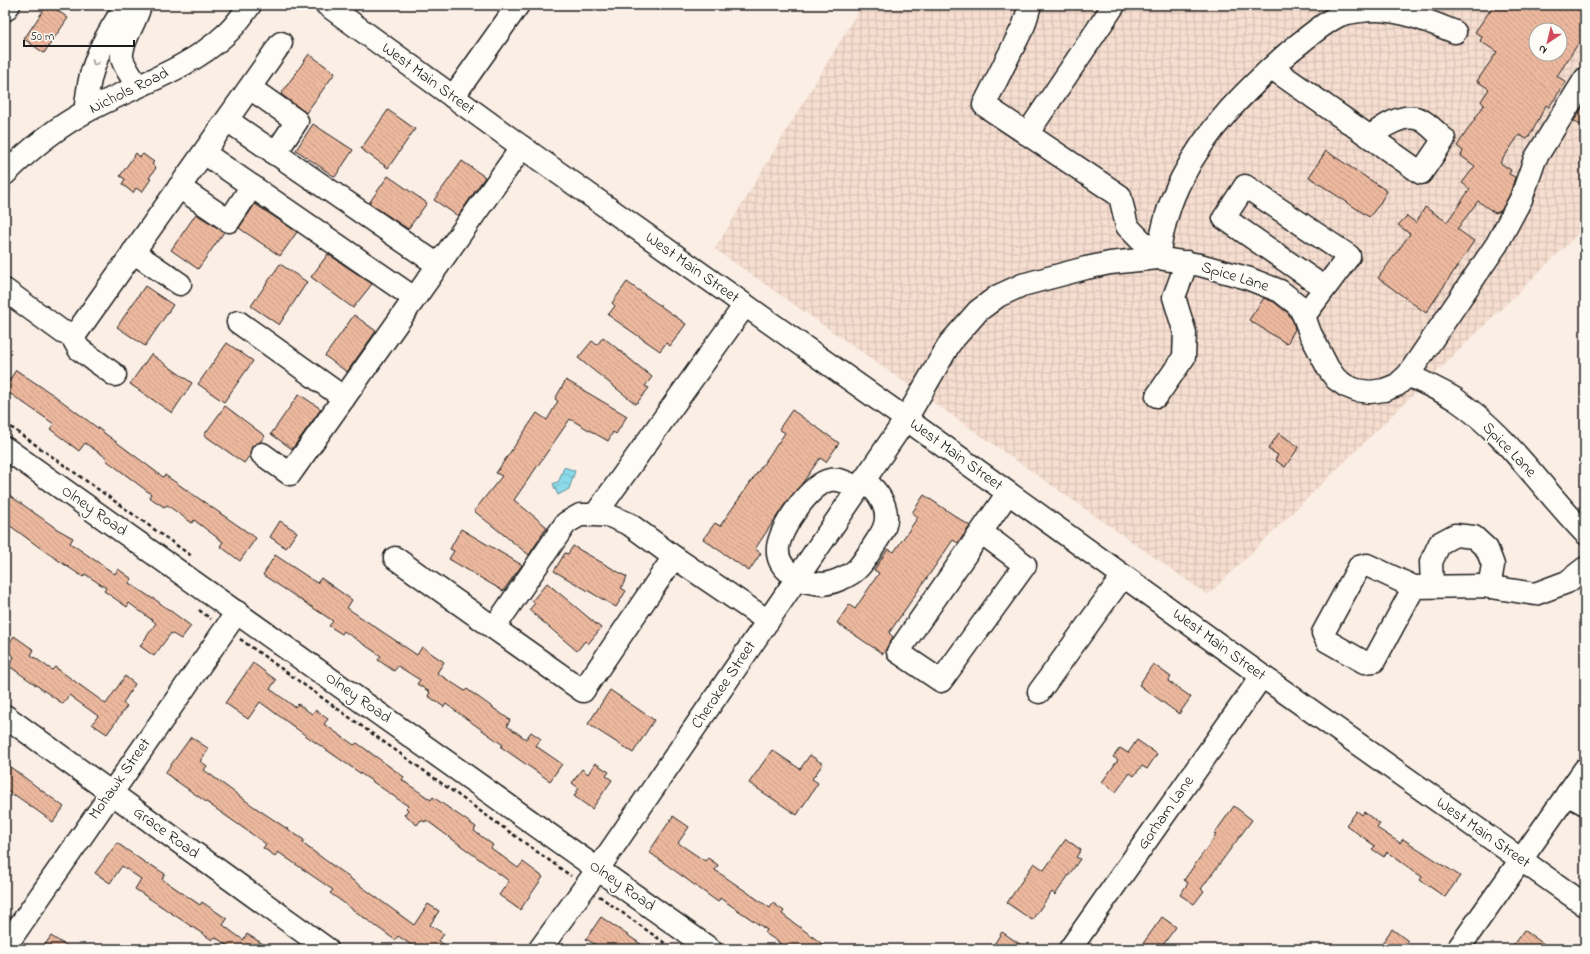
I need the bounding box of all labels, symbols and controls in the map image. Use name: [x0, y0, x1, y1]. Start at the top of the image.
scale bar: [24, 22, 134, 48]
north arrow: [1528, 22, 1568, 62]
text: 50 m: [30, 28, 54, 46]
street label: West Main Street: [376, 37, 480, 122]
text: N: [1535, 41, 1550, 58]
one-way arrow: [91, 60, 100, 67]
street label: Nichols Road: [85, 61, 173, 121]
street label: West Main Street: [640, 226, 745, 310]
street label: Spice Lane: [1198, 255, 1273, 299]
street label: West Main Street: [904, 413, 1008, 498]
street label: Spice Lane: [1476, 417, 1542, 484]
street label: Olney Road: [56, 479, 132, 543]
street label: West Main Street: [1167, 603, 1271, 688]
street label: Cherokee Street: [686, 635, 763, 734]
street label: Olney Road: [320, 666, 396, 730]
street label: Mohawk Street: [83, 733, 158, 825]
street label: Gorham Lane: [1132, 770, 1201, 855]
street label: West Main Street: [1431, 791, 1536, 875]
street label: Grace Road: [128, 801, 204, 865]
street label: Olney Road: [584, 854, 660, 918]

